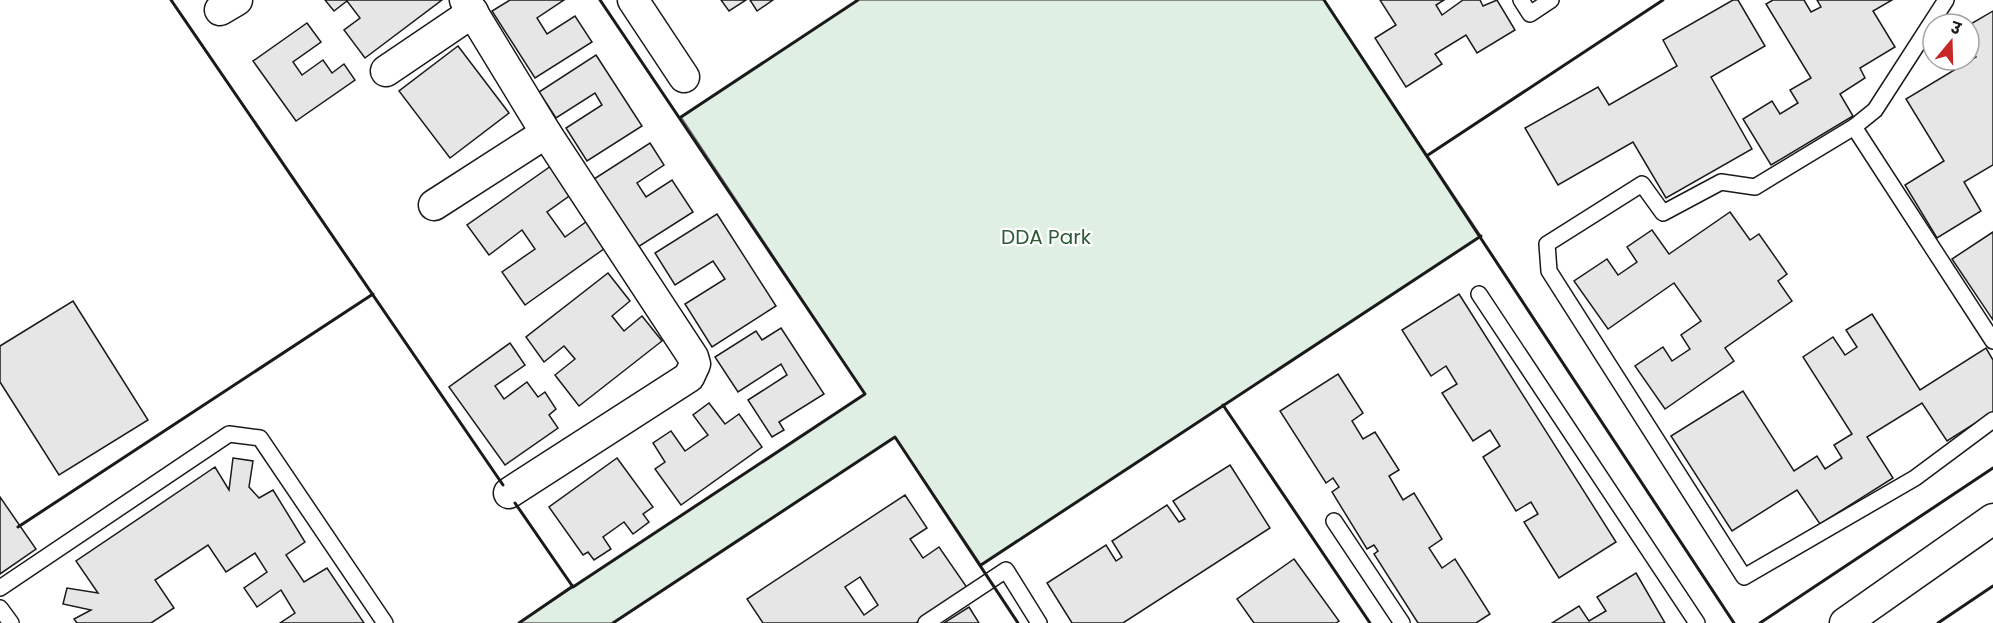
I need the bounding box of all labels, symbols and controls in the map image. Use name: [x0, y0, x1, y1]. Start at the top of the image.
north arrow: [1921, 12, 1981, 72]
text: उ: [1947, 16, 1965, 41]
park label: DDA Park: [1001, 223, 1092, 251]

